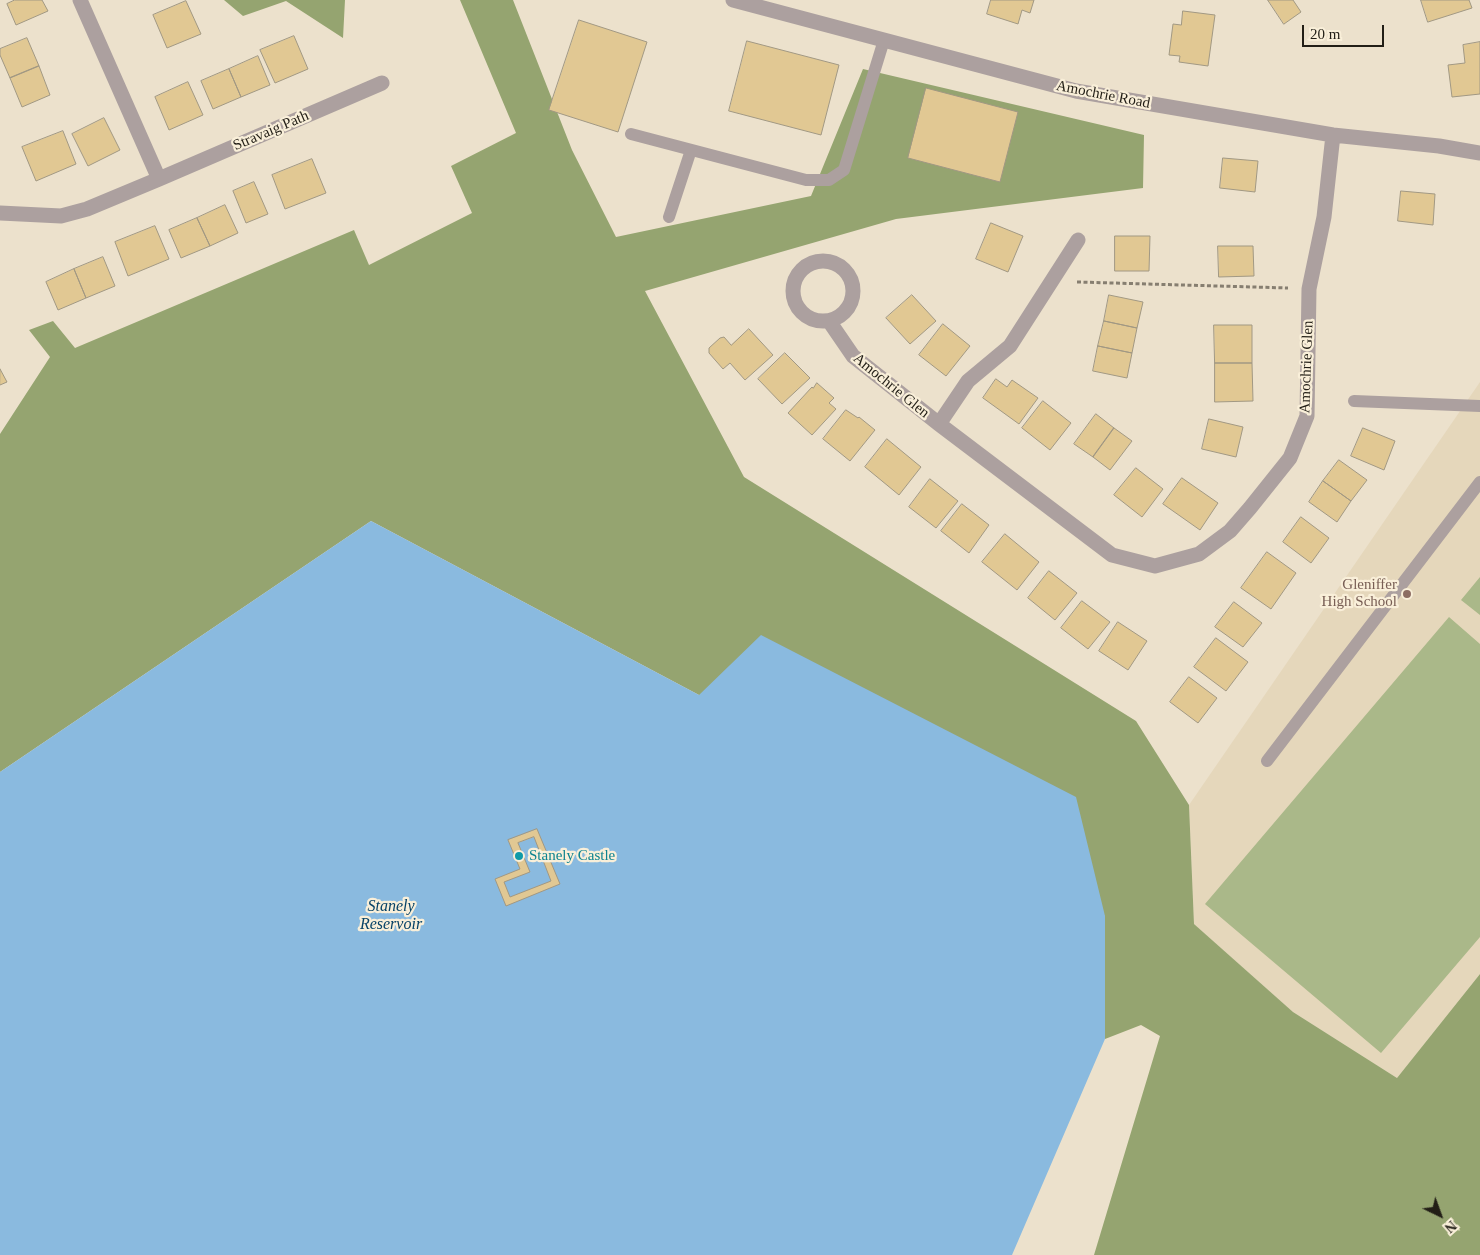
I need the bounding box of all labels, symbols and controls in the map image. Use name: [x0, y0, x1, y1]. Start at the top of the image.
scale bar: [1305, 15, 1388, 47]
text: 20 m: [1310, 26, 1340, 42]
street label: Amochrie Road: [1054, 77, 1152, 113]
street label: Stravaig Path: [230, 107, 312, 155]
street label: Amochrie Glen: [1296, 320, 1318, 414]
street label: Amochrie Glen: [849, 350, 933, 422]
place label: Gleniffer High School: [1322, 576, 1397, 611]
marker: Gleniffer High School: [1401, 588, 1413, 600]
place label: Stanely Castle: [529, 847, 615, 865]
marker: Stanely Castle: [513, 850, 525, 862]
water label: Stanely Reservoir: [360, 897, 422, 935]
north arrow: [1415, 1190, 1465, 1240]
text: N: [1442, 1218, 1459, 1235]

